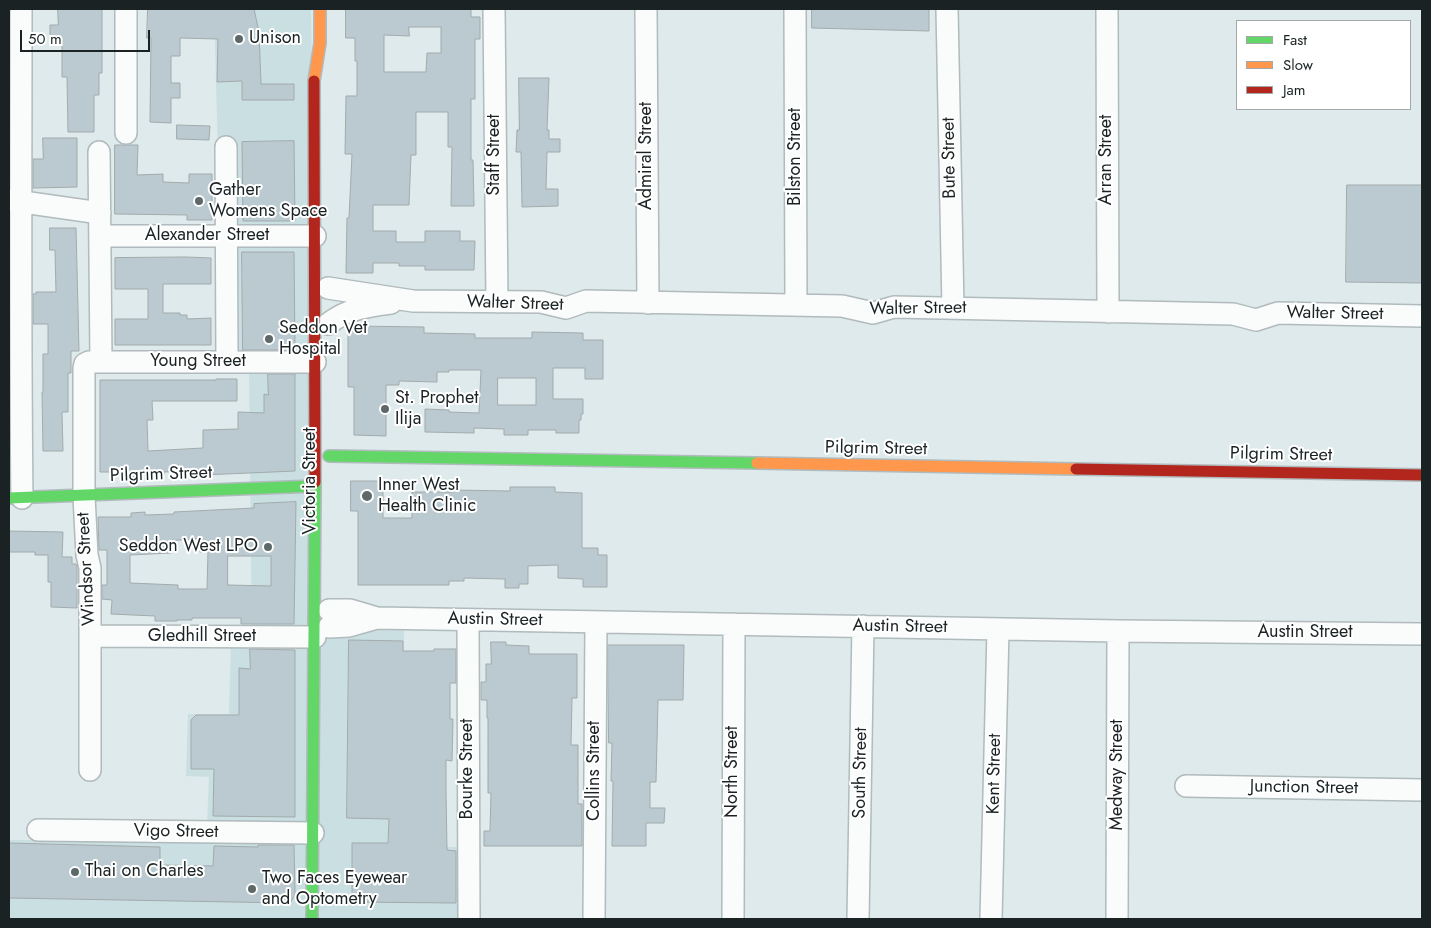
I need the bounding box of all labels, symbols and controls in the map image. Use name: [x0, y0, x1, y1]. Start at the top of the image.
scale bar: [22, 20, 152, 52]
legend: [1236, 20, 1411, 110]
text: 50 m: [28, 28, 62, 50]
place label: Unison: [249, 28, 301, 50]
text: Fast: [1283, 29, 1307, 51]
marker: Unison: [233, 33, 245, 45]
text: Slow: [1283, 54, 1313, 76]
text: Jam: [1283, 79, 1306, 101]
street label: Admiral Street: [636, 102, 658, 210]
street label: Bilston Street: [785, 108, 807, 206]
street label: Staff Street: [484, 114, 506, 196]
street label: Arran Street: [1096, 115, 1118, 205]
street label: Bute Street: [938, 117, 962, 199]
place label: Gather Womens Space: [209, 180, 327, 222]
marker: Gather Womens Space: [193, 195, 205, 207]
street label: Alexander Street: [145, 225, 269, 247]
street label: Walter Street: [466, 292, 564, 316]
street label: Walter Street: [869, 297, 967, 321]
street label: Walter Street: [1286, 302, 1384, 326]
place label: Seddon Vet Hospital: [279, 318, 367, 360]
marker: Seddon Vet Hospital: [263, 333, 275, 345]
street label: Young Street: [150, 351, 246, 373]
place label: St. Prophet Ilija: [395, 388, 479, 430]
marker: St. Prophet Ilija: [379, 403, 391, 415]
street label: Victoria Street: [300, 427, 322, 535]
street label: Pilgrim Street: [825, 437, 927, 461]
street label: Pilgrim Street: [1230, 443, 1332, 467]
street label: Pilgrim Street: [110, 462, 212, 488]
place label: Inner West Health Clinic: [378, 475, 476, 518]
marker: Inner West Health Clinic: [360, 489, 374, 503]
street label: Windsor Street: [73, 512, 101, 626]
place label: Seddon West LPO: [119, 536, 258, 558]
marker: Seddon West LPO: [262, 541, 274, 553]
street label: Austin Street: [447, 608, 543, 632]
street label: Austin Street: [852, 615, 948, 639]
street label: Austin Street: [1257, 622, 1353, 644]
street label: Gledhill Street: [148, 626, 256, 648]
street label: Bourke Street: [457, 719, 479, 819]
street label: Medway Street: [1107, 719, 1129, 831]
street label: Collins Street: [584, 721, 606, 821]
street label: North Street: [722, 726, 744, 818]
street label: South Street: [849, 727, 873, 819]
street label: Kent Street: [983, 733, 1007, 815]
street label: Junction Street: [1250, 776, 1358, 800]
street label: Vigo Street: [133, 820, 219, 844]
place label: Thai on Charles: [85, 861, 204, 883]
marker: Thai on Charles: [69, 866, 81, 878]
place label: Two Faces Eyewear and Optometry: [262, 868, 407, 911]
marker: Two Faces Eyewear and Optometry: [246, 883, 258, 895]

